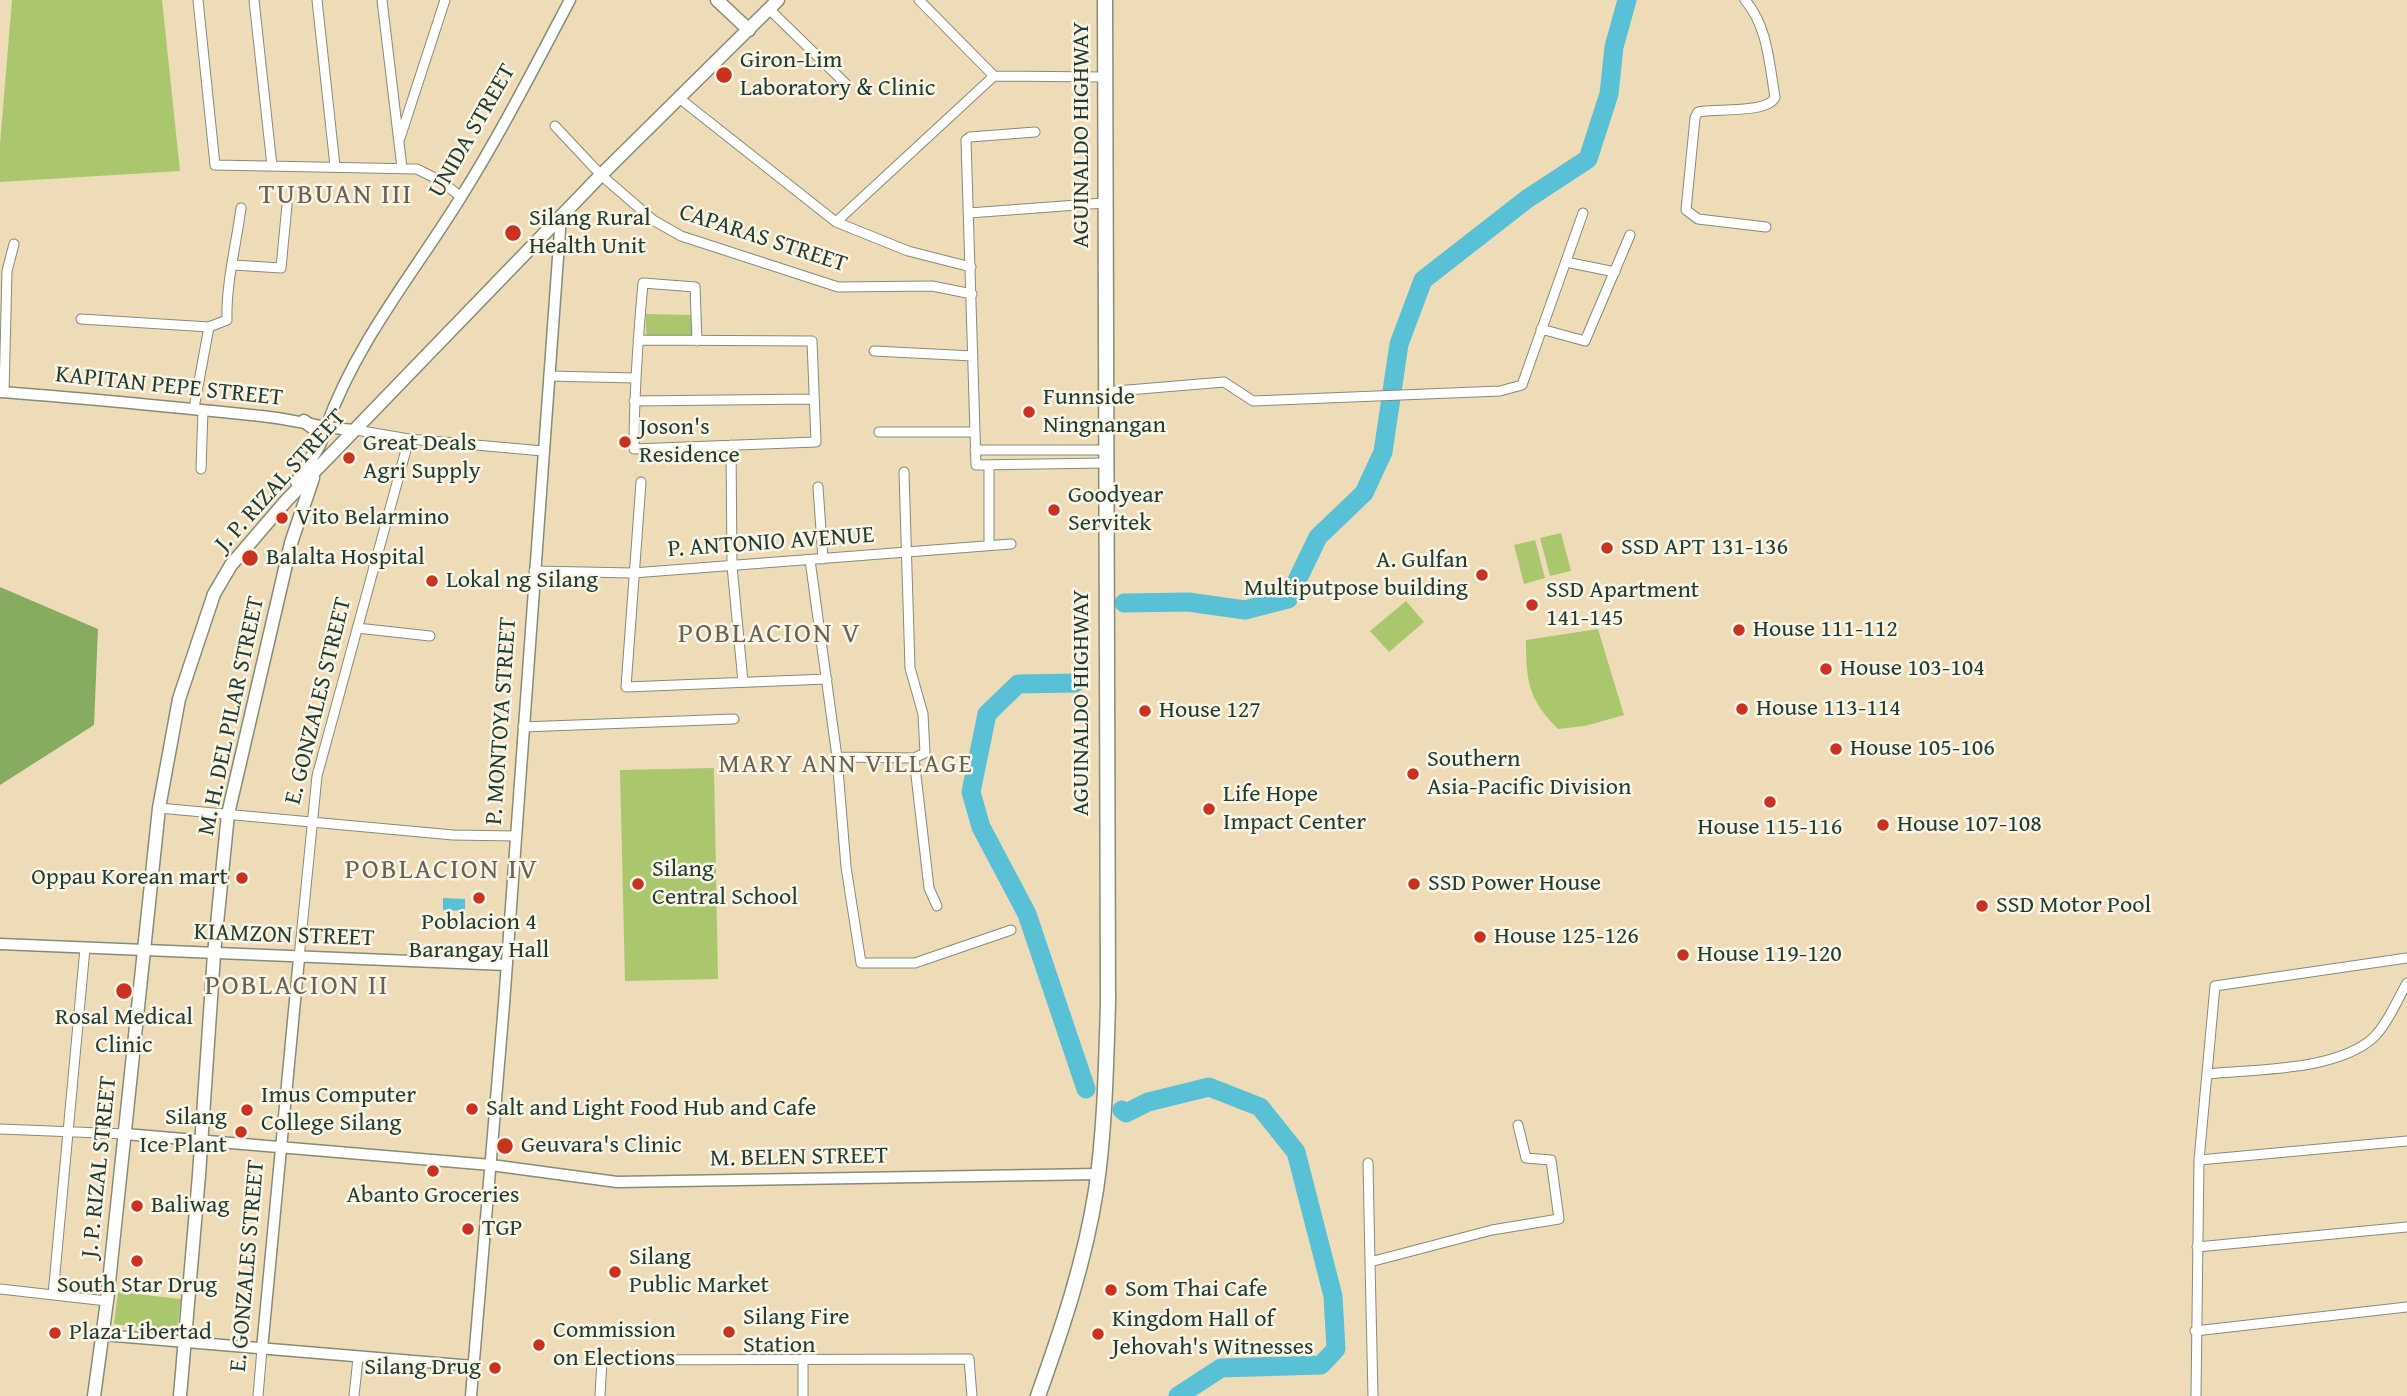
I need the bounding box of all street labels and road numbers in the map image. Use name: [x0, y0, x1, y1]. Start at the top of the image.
street label: AGUINALDO HIGHWAY: [1068, 22, 1096, 248]
street label: UNIDA STREET: [423, 59, 523, 203]
street label: CAPARAS STREET: [675, 198, 851, 280]
street label: KAPITAN PEPE STREET: [54, 361, 284, 413]
street label: J. P. RIZAL STREET: [209, 404, 353, 558]
street label: P. ANTONIO AVENUE: [667, 521, 875, 565]
street label: AGUINALDO HIGHWAY: [1068, 590, 1096, 816]
street label: M. H. DEL PILAR STREET: [193, 594, 271, 838]
street label: E. GONZALES STREET: [279, 594, 359, 808]
street label: P. MONTOYA STREET: [480, 616, 524, 826]
street label: KIAMZON STREET: [193, 918, 375, 954]
street label: J. P. RIZAL STREET: [76, 1075, 124, 1259]
street label: M. BELEN STREET: [710, 1142, 888, 1174]
street label: E. GONZALES STREET: [224, 1159, 272, 1373]

